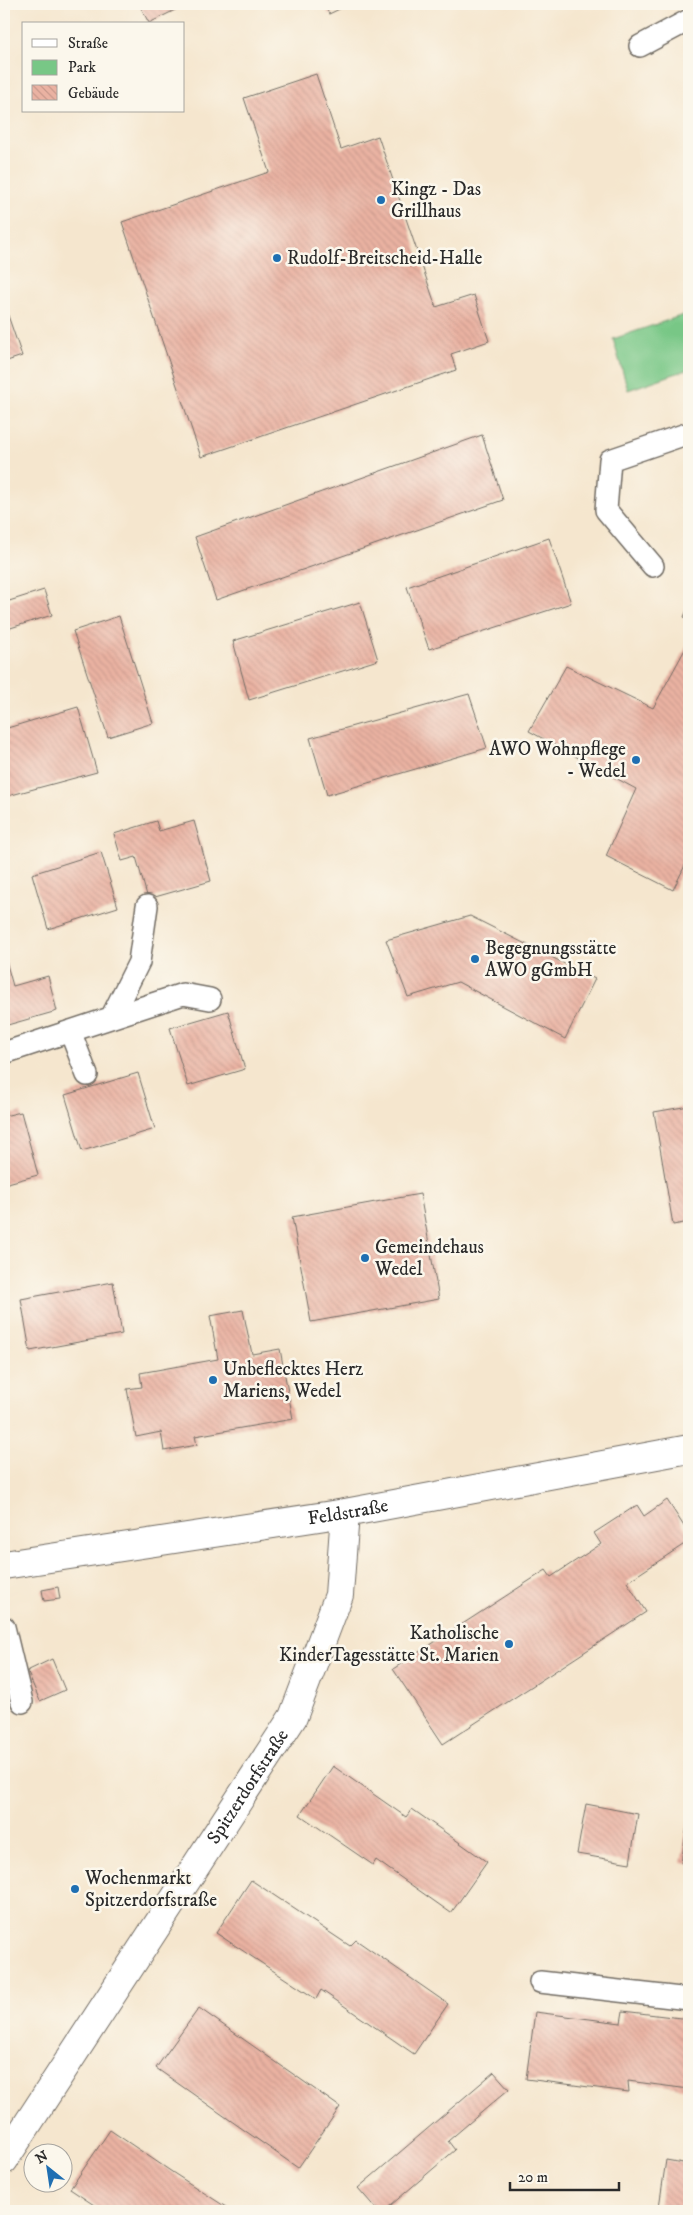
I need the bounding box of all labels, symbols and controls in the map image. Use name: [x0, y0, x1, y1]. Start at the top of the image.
legend: [22, 22, 185, 112]
text: Straße: [68, 34, 108, 53]
text: Park: [68, 58, 97, 77]
text: Gebäude: [68, 84, 119, 103]
place label: Kingz - Das Grillhaus: [391, 178, 481, 223]
marker: Kingz - Das Grillhaus: [375, 194, 387, 206]
place label: Rudolf-Breitscheid-Halle: [287, 247, 482, 270]
marker: Rudolf-Breitscheid-Halle: [271, 252, 283, 264]
place label: AWO Wohnpflege - Wedel: [489, 738, 626, 783]
marker: AWO Wohnpflege - Wedel: [630, 754, 642, 766]
place label: Begegnungsstätte AWO gGmbH: [485, 937, 616, 982]
marker: Begegnungsstätte AWO gGmbH: [469, 953, 481, 965]
place label: Gemeindehaus Wedel: [374, 1236, 484, 1281]
marker: Gemeindehaus Wedel: [359, 1252, 371, 1264]
place label: Unbeflecktes Herz Mariens, Wedel: [223, 1358, 363, 1403]
marker: Unbeflecktes Herz Mariens, Wedel: [207, 1374, 219, 1386]
street label: Feldstraße: [306, 1494, 390, 1530]
place label: Katholische KinderTagesstätte St. Marien: [279, 1622, 499, 1667]
marker: Katholische KinderTagesstätte St. Marien: [503, 1638, 515, 1650]
street label: Spitzerdorfstraße: [202, 1725, 294, 1848]
place label: Wochenmarkt Spitzerdorfstraße: [84, 1867, 217, 1912]
marker: Wochenmarkt Spitzerdorfstraße: [69, 1883, 81, 1895]
north arrow: [22, 2142, 72, 2192]
text: N: [33, 2147, 52, 2168]
scale bar: [510, 2160, 619, 2192]
text: 20 m: [518, 2168, 548, 2187]

